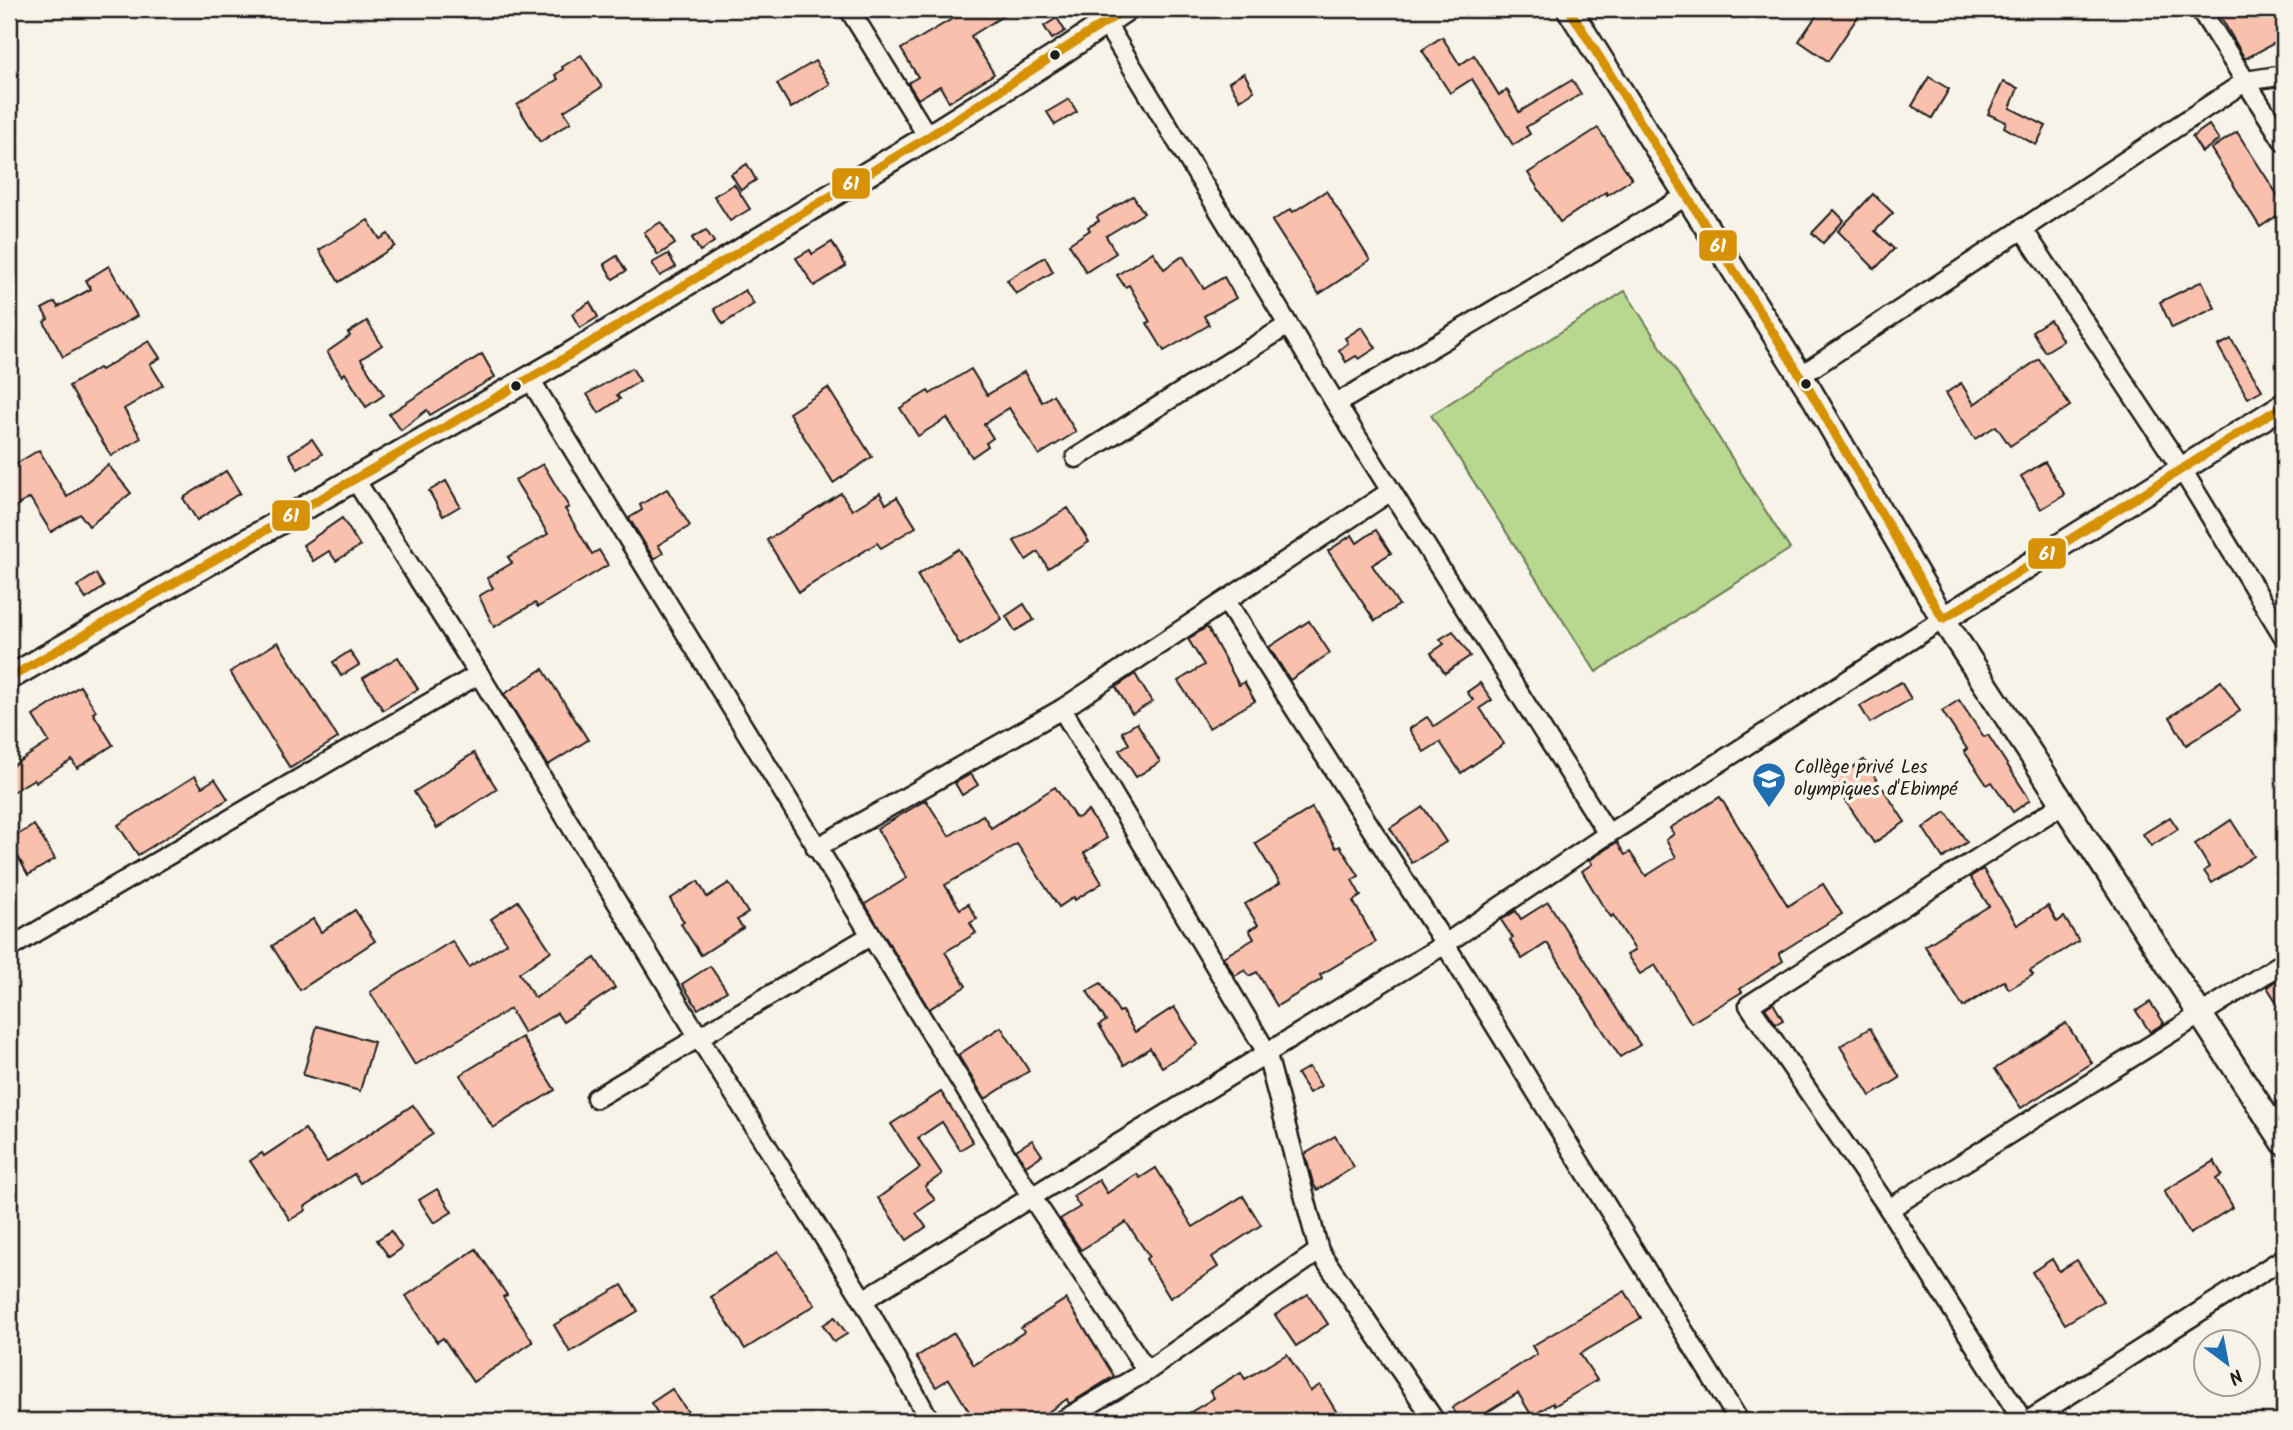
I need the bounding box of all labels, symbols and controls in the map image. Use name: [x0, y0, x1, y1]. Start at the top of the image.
unlabelled marker: [1048, 48, 1062, 62]
line badge: 61: [831, 167, 871, 200]
text: 61: [843, 170, 859, 200]
line badge: 61: [1698, 229, 1738, 262]
text: 61: [1710, 232, 1726, 262]
unlabelled marker: [1799, 377, 1813, 391]
unlabelled marker: [509, 379, 523, 393]
line badge: 61: [271, 499, 311, 532]
text: 61: [283, 502, 299, 532]
line badge: 61: [2027, 537, 2067, 570]
text: 61: [2039, 540, 2055, 570]
place label: Collège privé Les olympiques d'Ebimpé: [1794, 753, 1958, 805]
school or university icon: Collège privé Les olympiques d'Ebimpé: [1750, 760, 1788, 809]
north arrow: [2192, 1328, 2262, 1398]
text: N: [2222, 1360, 2248, 1392]

